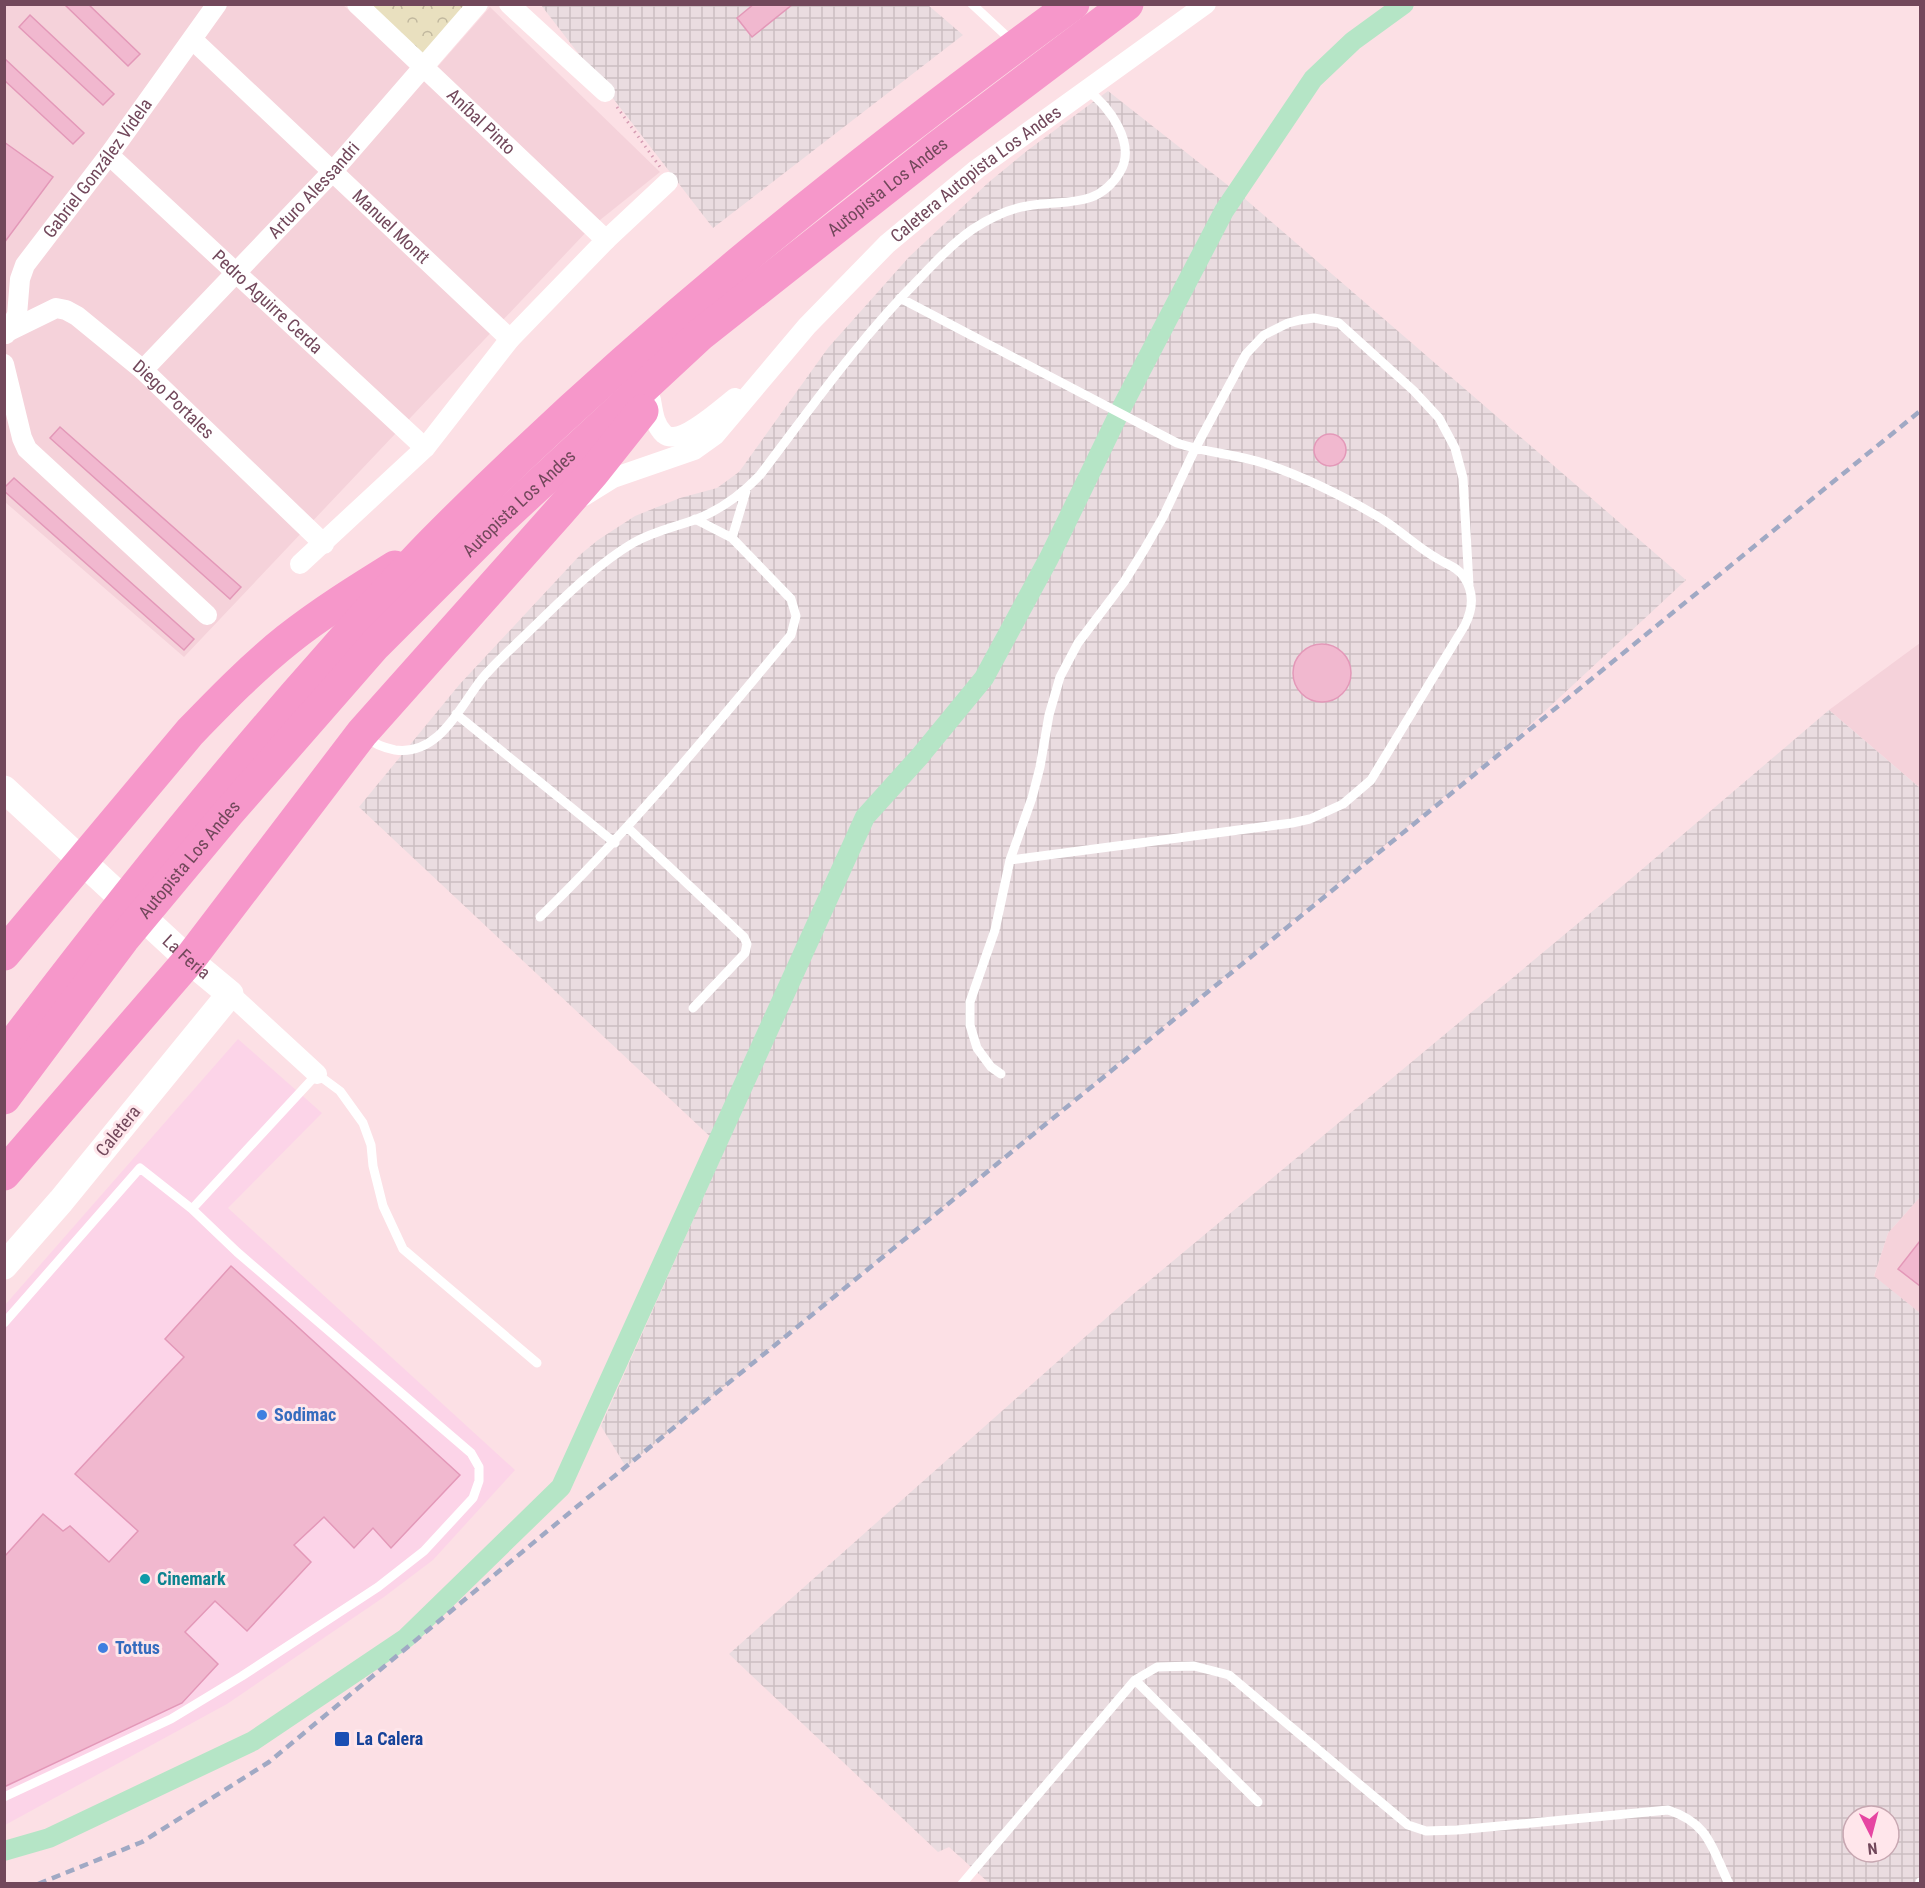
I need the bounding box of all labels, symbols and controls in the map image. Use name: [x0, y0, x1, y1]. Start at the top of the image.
street label: Aníbal Pinto: [443, 84, 520, 159]
street label: Gabriel González Videla: [39, 94, 156, 242]
street label: Caletera Autopista Los Andes: [888, 102, 1066, 248]
street label: Autopista Los Andes: [822, 133, 952, 241]
street label: Arturo Alessandri: [263, 137, 363, 242]
street label: Manuel Montt: [348, 185, 434, 268]
street label: Pedro Aguirre Cerda: [208, 245, 327, 358]
street label: Diego Portales: [129, 355, 219, 443]
street label: Autopista Los Andes: [458, 445, 580, 561]
street label: Autopista Los Andes: [134, 796, 244, 923]
street label: La Feria: [159, 930, 215, 983]
street label: Caletera: [91, 1101, 144, 1160]
place label: Sodimac: [274, 1404, 336, 1425]
marker: Sodimac: [255, 1408, 269, 1422]
place label: Cinemark: [157, 1568, 226, 1589]
marker: Cinemark: [138, 1572, 152, 1586]
place label: Tottus: [115, 1637, 160, 1658]
marker: Tottus: [96, 1641, 110, 1655]
place label: La Calera: [356, 1728, 423, 1749]
marker: La Calera: [333, 1730, 351, 1748]
north arrow: [1841, 1804, 1901, 1864]
text: N: [1867, 1838, 1878, 1858]

